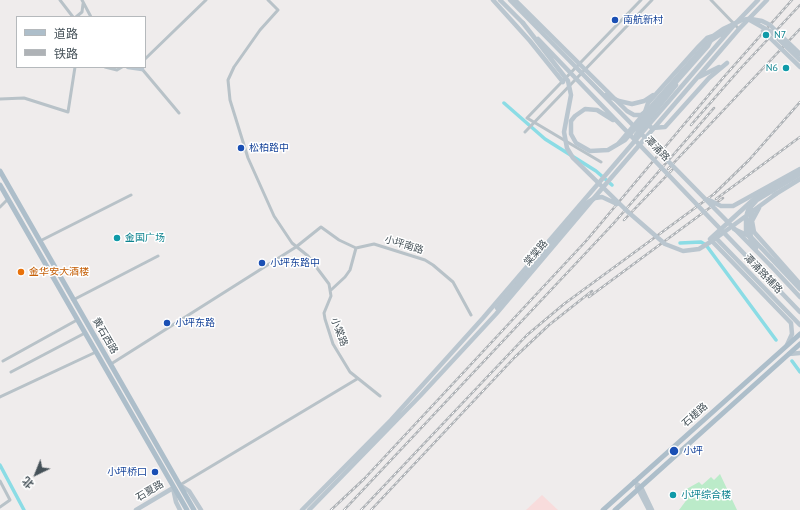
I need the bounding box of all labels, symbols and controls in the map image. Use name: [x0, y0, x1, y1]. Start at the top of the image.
place label: 南航新村: [623, 14, 663, 26]
marker: 南航新村: [610, 15, 620, 25]
legend: [16, 16, 146, 68]
text: 道路: [54, 26, 78, 41]
place label: N7: [774, 29, 786, 41]
marker: N7: [761, 30, 771, 40]
text: 铁路: [54, 46, 78, 61]
place label: N6: [766, 62, 778, 74]
marker: N6: [781, 63, 791, 73]
street label: 潭涌路: [642, 134, 672, 164]
place label: 松柏路中: [249, 142, 289, 154]
marker: 松柏路中: [236, 143, 246, 153]
place label: 金国广场: [125, 232, 165, 244]
marker: 金国广场: [112, 233, 122, 243]
street label: 小坪南路: [383, 233, 425, 257]
street label: 棠棠路: [522, 238, 550, 268]
street label: 潭涌路辅路: [741, 252, 785, 296]
place label: 小坪东路中: [270, 257, 320, 269]
marker: 小坪东路中: [257, 258, 267, 268]
place label: 金华安大酒楼: [29, 266, 89, 278]
marker: 金华安大酒楼: [16, 267, 26, 277]
street label: 黄石西路: [90, 316, 120, 356]
street label: 小棠路: [328, 316, 350, 348]
place label: 小坪东路: [175, 317, 215, 329]
marker: 小坪东路: [162, 318, 172, 328]
street label: 石槎路: [680, 401, 710, 429]
marker: 小坪: [668, 445, 680, 457]
place label: 小坪: [683, 445, 703, 457]
north arrow: [16, 454, 56, 494]
place label: 小坪桥口: [107, 466, 147, 478]
marker: 小坪桥口: [150, 467, 160, 477]
text: 北: [19, 474, 37, 492]
street label: 石夏路: [134, 478, 166, 504]
place label: 小坪综合楼: [681, 489, 731, 501]
marker: 小坪综合楼: [668, 490, 678, 500]

